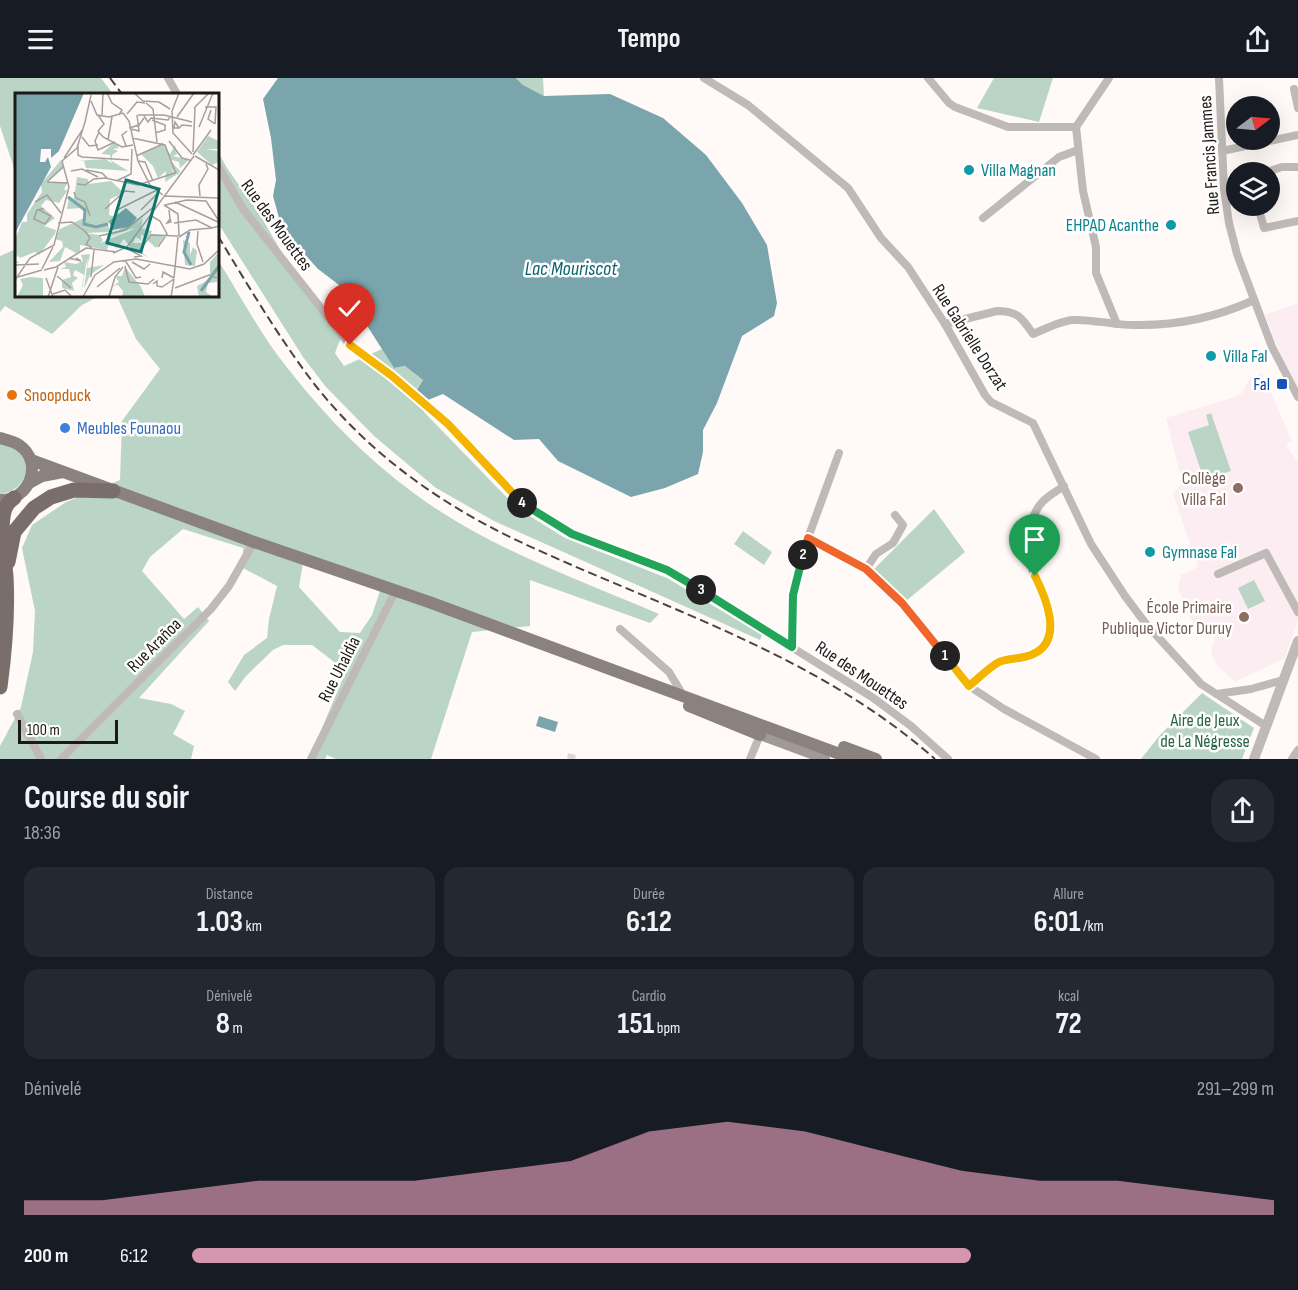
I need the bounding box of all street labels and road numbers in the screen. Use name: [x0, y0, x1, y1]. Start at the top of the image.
street label: Rue Francis Jammes: [1195, 95, 1224, 215]
street label: Rue des Mouettes: [237, 176, 317, 275]
street label: Rue Gabrielle Dorzat: [928, 280, 1012, 395]
street label: Rue Arañoa: [123, 614, 186, 677]
street label: Rue Uhaldia: [314, 633, 365, 705]
street label: Rue des Mouettes: [811, 637, 912, 714]

